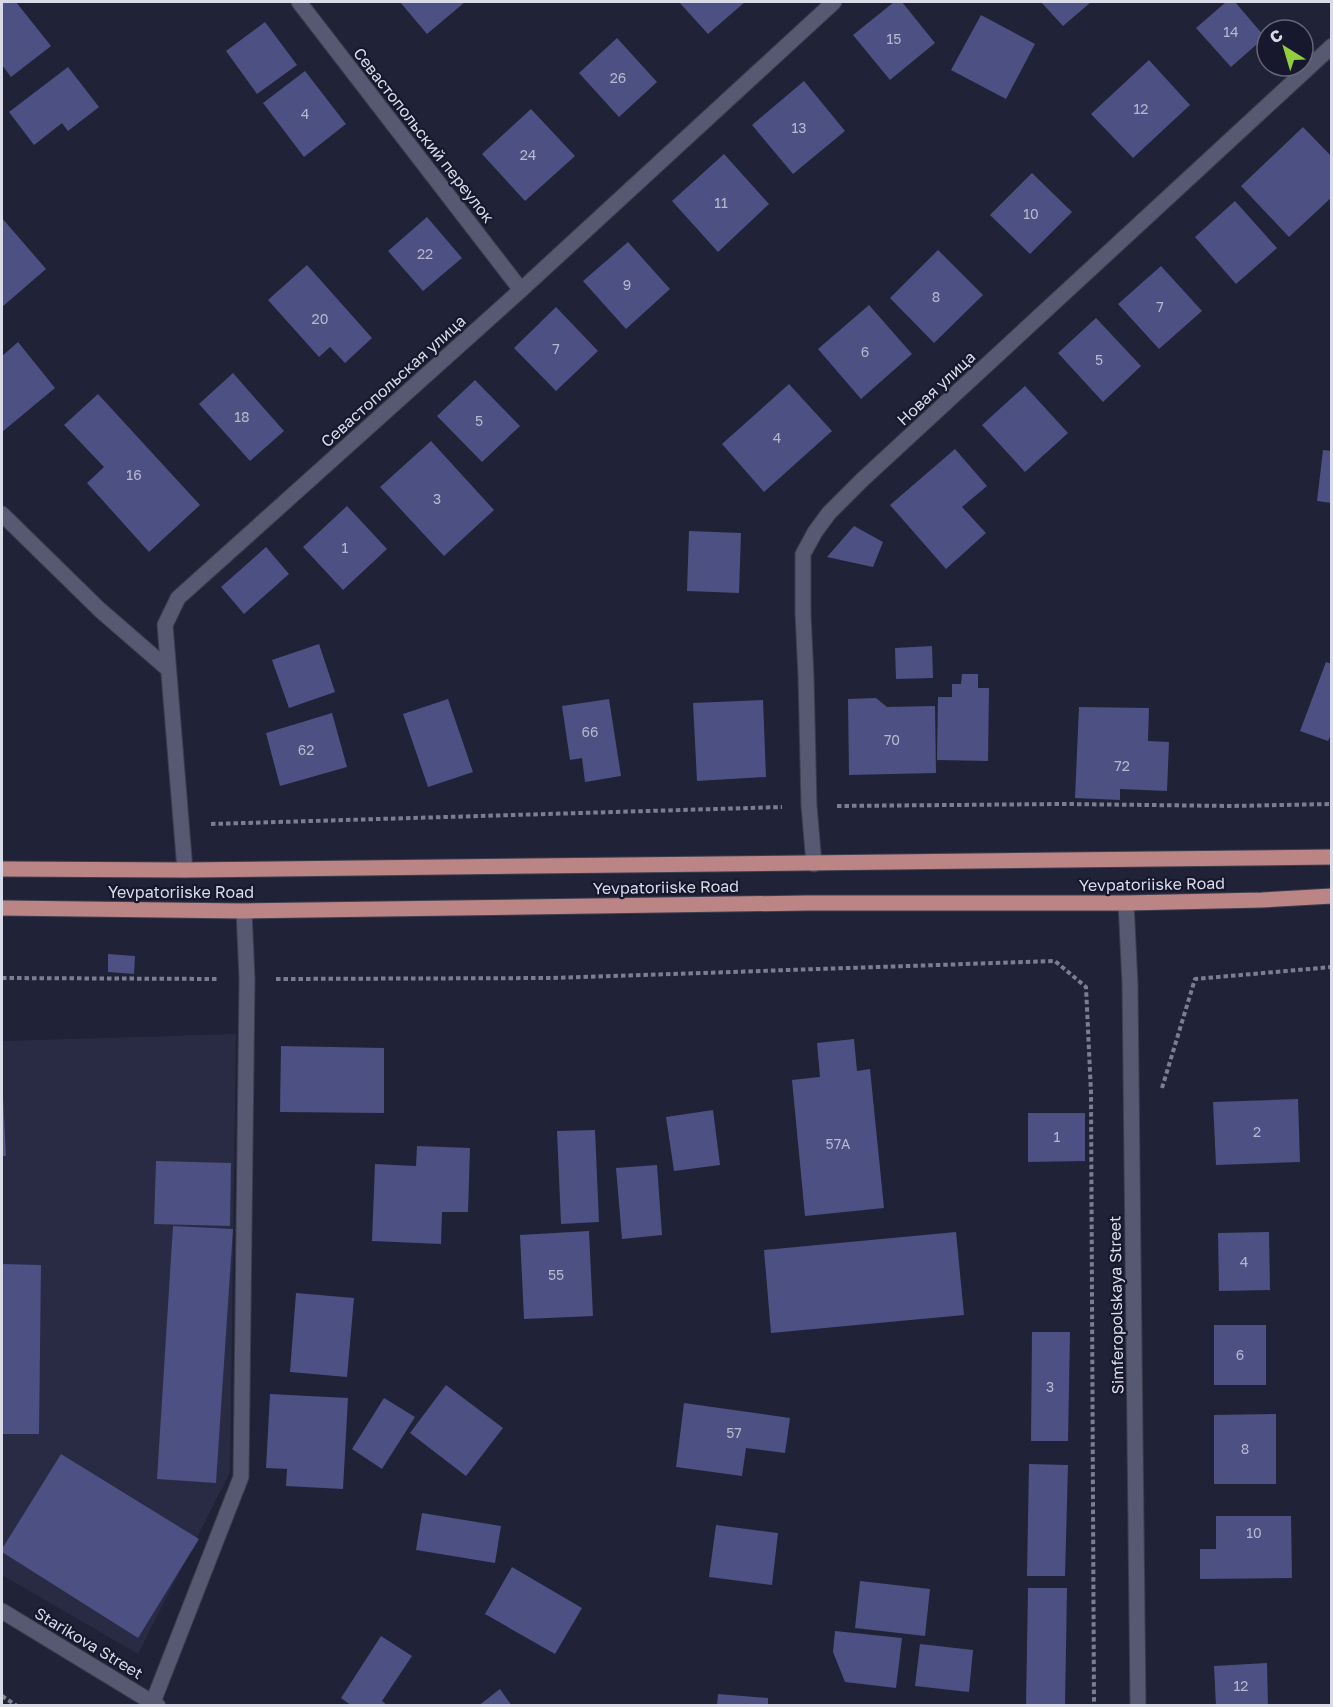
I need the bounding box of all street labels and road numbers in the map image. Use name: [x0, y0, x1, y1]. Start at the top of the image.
street label: Севастопольский переулок: [349, 43, 499, 227]
street label: Севастопольская улица: [316, 311, 470, 451]
street label: Новая улица: [893, 347, 979, 429]
street label: Yevpatoriiske Road: [1079, 873, 1225, 895]
street label: Yevpatoriiske Road: [593, 876, 739, 898]
street label: Yevpatoriiske Road: [108, 882, 254, 902]
street label: Simferopolskaya Street: [1104, 1215, 1128, 1395]
street label: Starikova Street: [31, 1603, 147, 1683]

